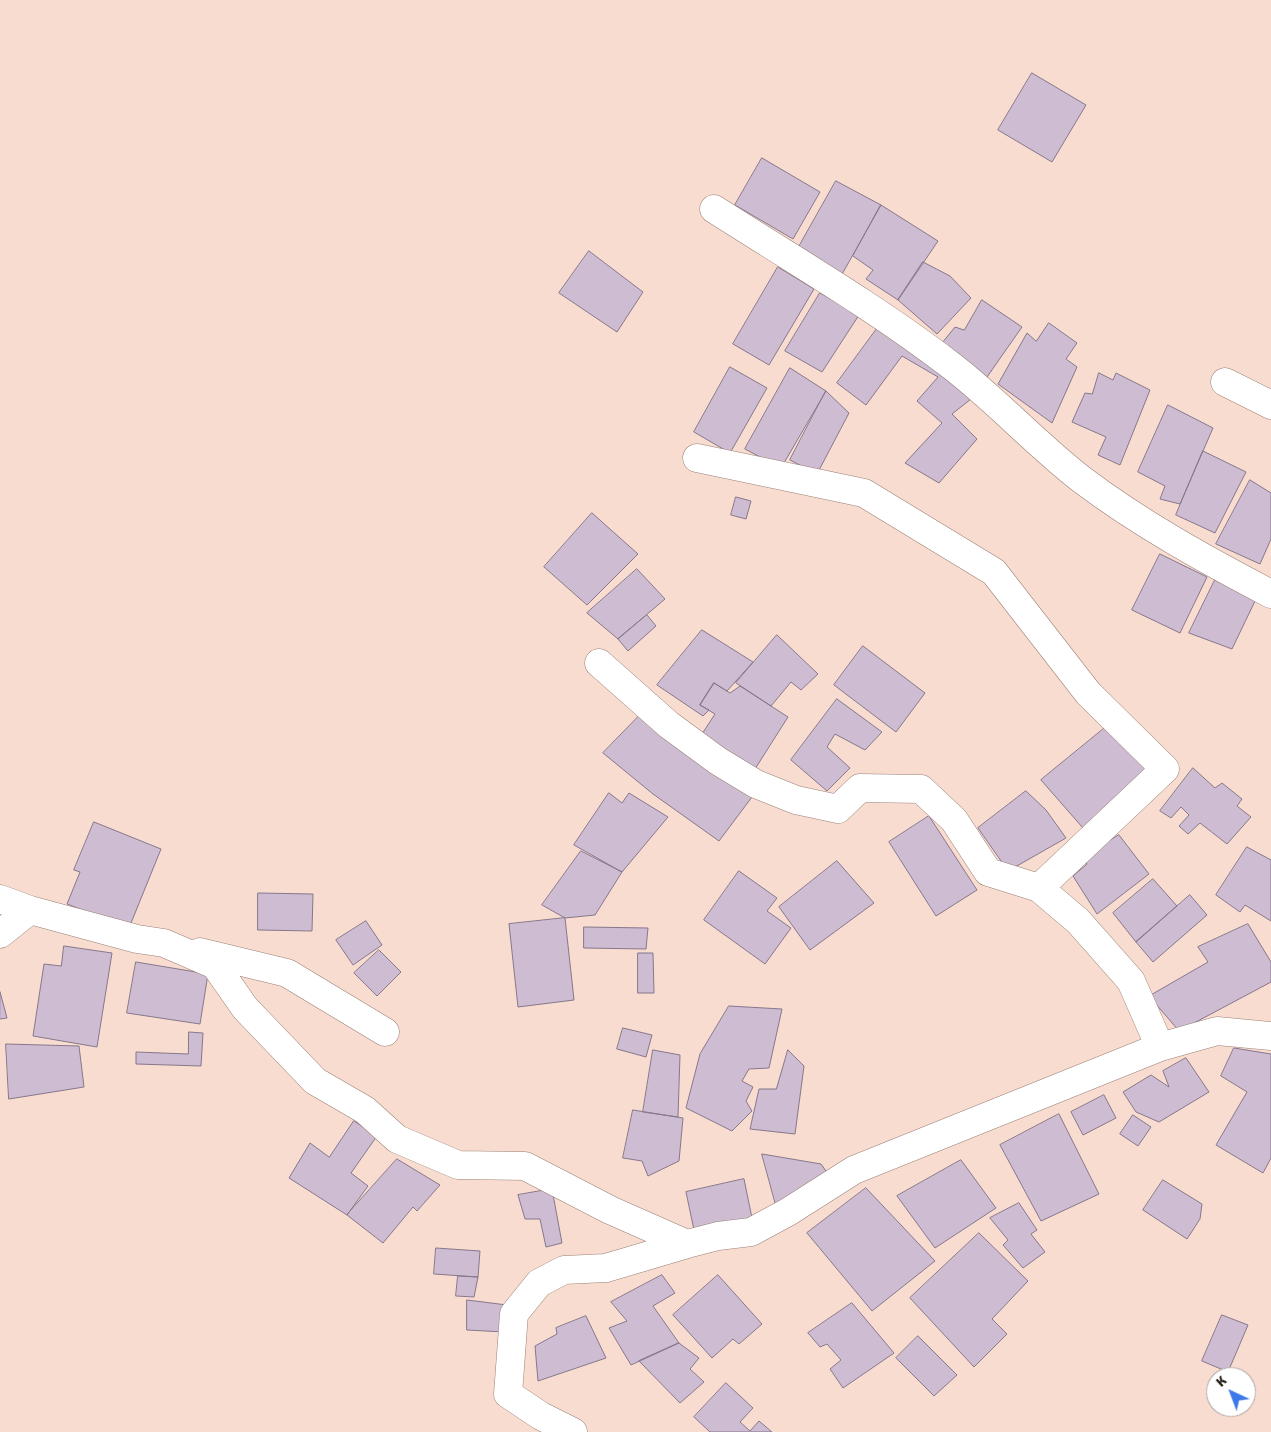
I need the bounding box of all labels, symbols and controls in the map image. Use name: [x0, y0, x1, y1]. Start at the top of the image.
north arrow: [1206, 1367, 1256, 1417]
text: K: [1212, 1372, 1230, 1391]

